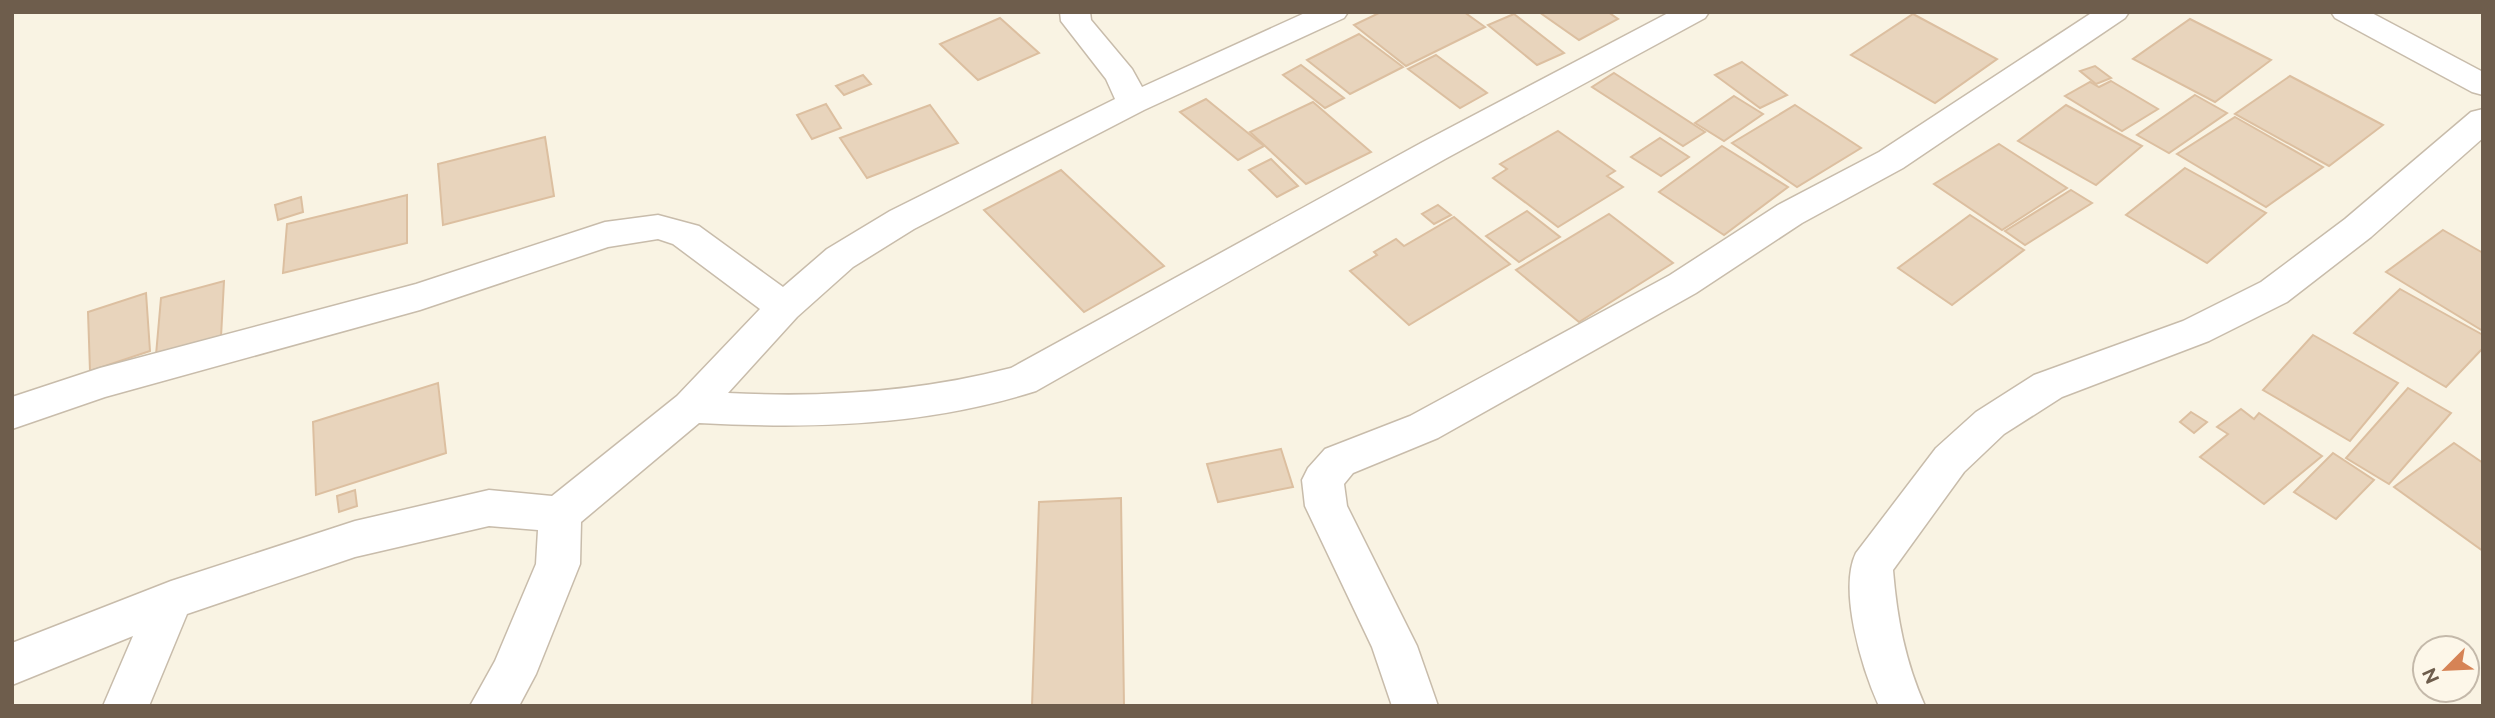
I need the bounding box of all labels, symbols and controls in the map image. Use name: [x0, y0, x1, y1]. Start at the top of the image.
north arrow: [2411, 634, 2481, 704]
text: N: [2417, 665, 2443, 687]

